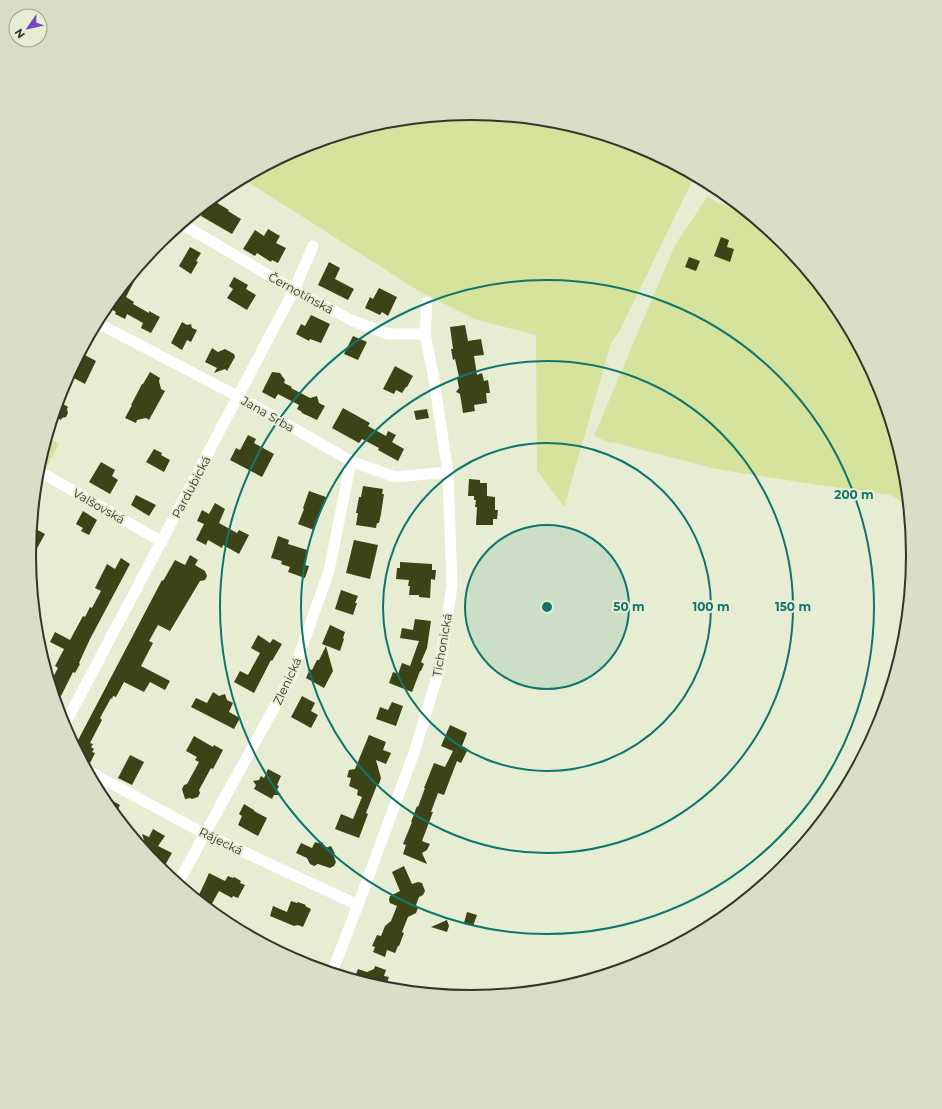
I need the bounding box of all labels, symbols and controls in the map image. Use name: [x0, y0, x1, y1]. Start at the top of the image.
north arrow: [8, 8, 48, 48]
text: N: [11, 26, 28, 41]
street label: Černotínská: [266, 269, 336, 317]
street label: Jana Srba: [238, 392, 297, 435]
street label: Pardubická: [168, 453, 214, 521]
street label: Valšovská: [70, 485, 128, 527]
text: 200 m: [834, 487, 874, 502]
text: 50 m: [613, 599, 645, 614]
text: 100 m: [693, 599, 729, 614]
text: 150 m: [775, 599, 811, 614]
centre of rings: [540, 600, 554, 614]
street label: Tichonická: [429, 612, 455, 678]
street label: Zlenická: [270, 655, 304, 707]
street label: Rájecká: [197, 824, 245, 858]

